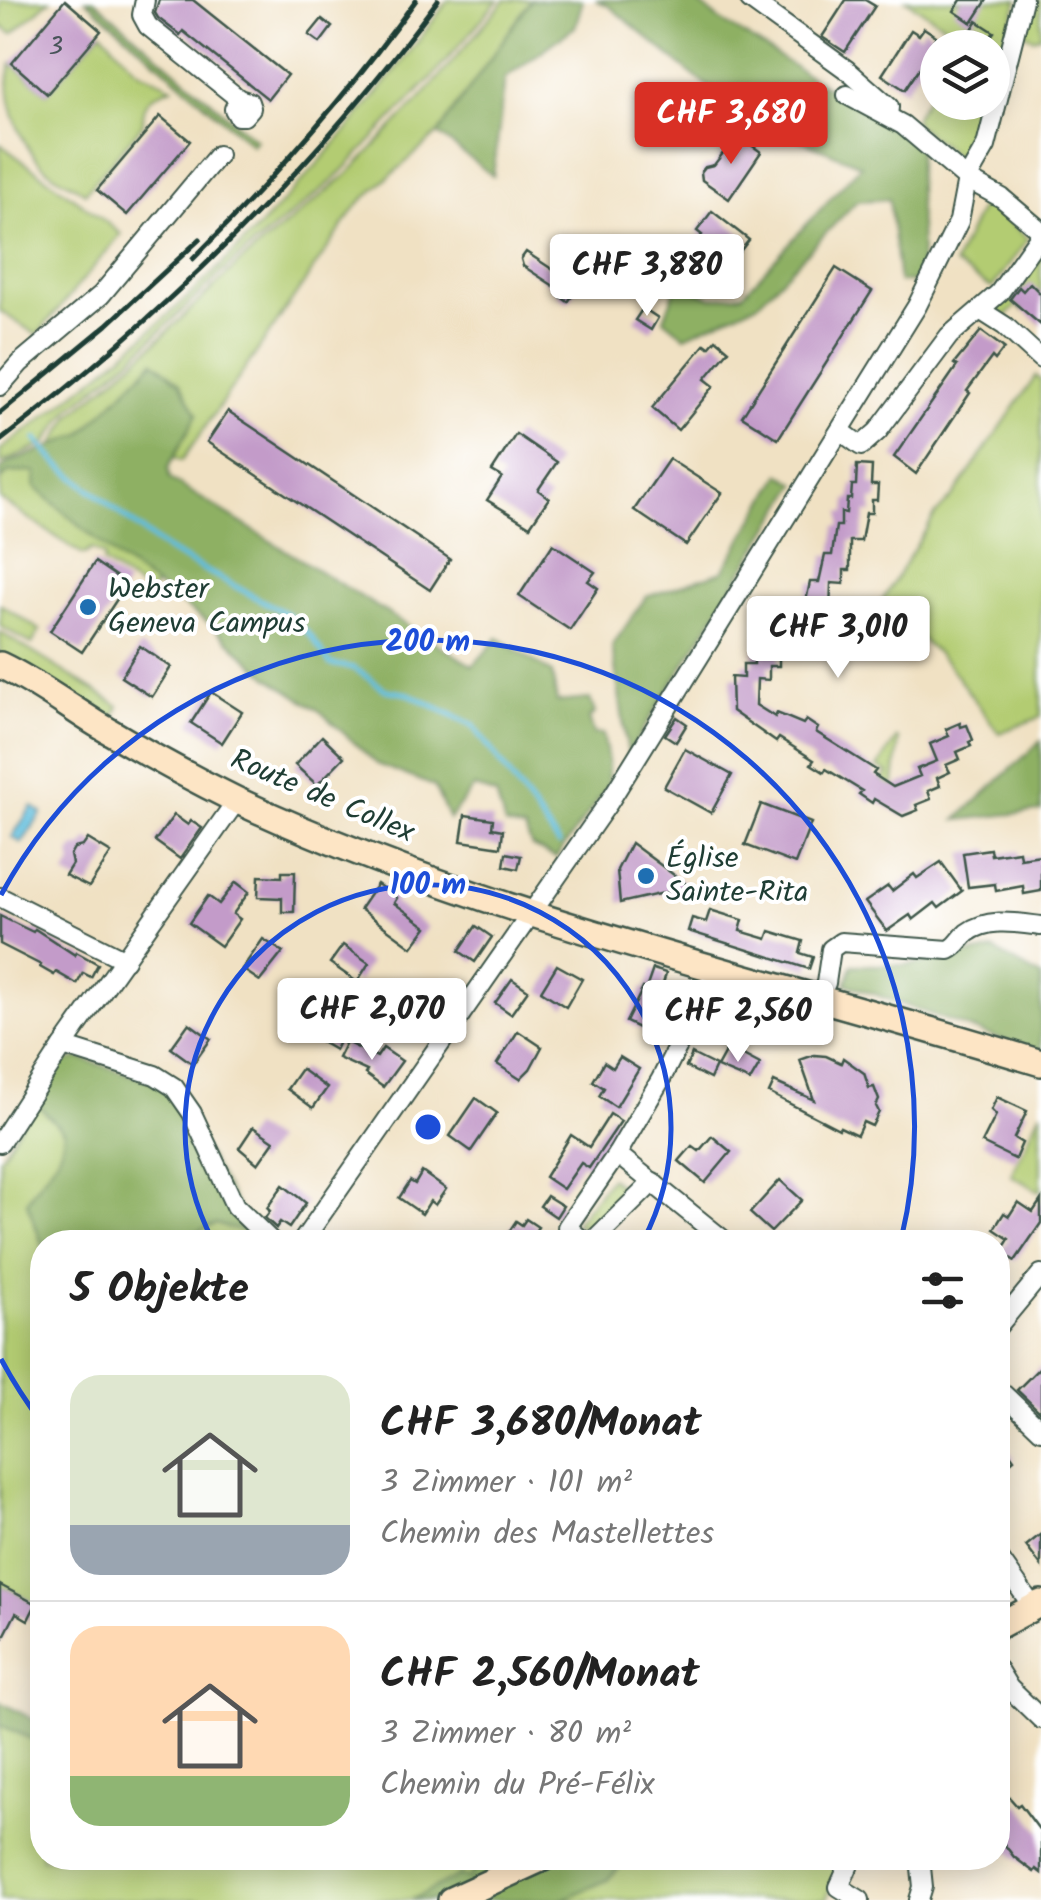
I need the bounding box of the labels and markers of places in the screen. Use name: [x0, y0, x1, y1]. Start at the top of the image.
pin: CHF 3,680: [617, 82, 845, 167]
pin: CHF 3,880: [533, 234, 761, 319]
place label: Webster Geneva Campus: [108, 566, 306, 648]
marker: Webster Geneva Campus: [77, 596, 99, 618]
pin: CHF 3,010: [724, 596, 952, 681]
place label: Église Sainte-Rita: [666, 835, 808, 917]
marker: Église Sainte-Rita: [635, 865, 657, 887]
pin: CHF 2,070: [258, 978, 486, 1063]
pin: CHF 2,560: [624, 980, 852, 1065]
centre of rings: [410, 1109, 446, 1145]

